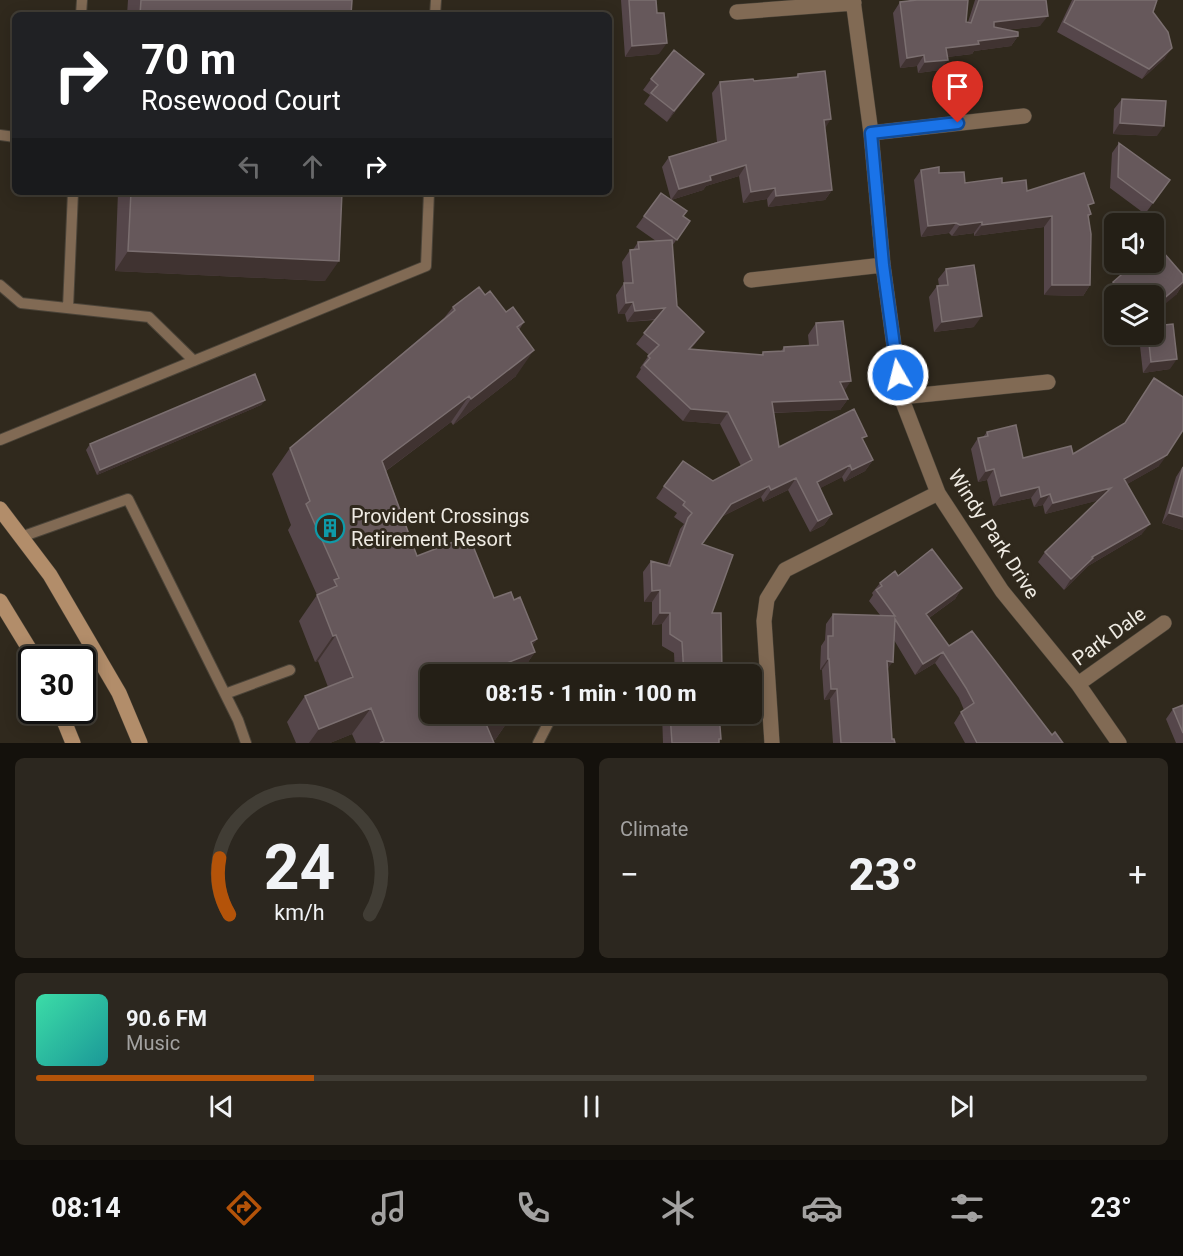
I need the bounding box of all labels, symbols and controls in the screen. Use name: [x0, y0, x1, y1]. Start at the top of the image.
text: 70 m: [141, 35, 236, 84]
icon: right: [42, 36, 120, 114]
pin: [932, 61, 983, 123]
icon: arrive: [941, 70, 974, 103]
text: Rosewood Court: [141, 85, 341, 117]
icon: left: [233, 150, 266, 183]
icon: ahead: [296, 150, 329, 183]
icon: right: [359, 150, 392, 183]
map controls: [1104, 213, 1164, 345]
button: sound: [1104, 213, 1164, 273]
button: layers: [1104, 285, 1164, 345]
position arrow: [866, 343, 930, 407]
street label: Windy Park Drive: [943, 465, 1045, 603]
place label: Provident Crossings Retirement Resort: [351, 504, 530, 551]
building icon: Provident Crossings Retirement Resort: [314, 512, 346, 544]
street label: Park Dale: [1068, 601, 1150, 671]
speed limit sign: 30: [18, 646, 96, 724]
text: 08:15 · 1 min · 100 m: [486, 681, 696, 706]
text: Climate: [620, 817, 688, 841]
text: 24: [264, 831, 335, 904]
text: 23°: [849, 848, 918, 901]
text: −: [620, 855, 639, 894]
text: +: [1128, 855, 1147, 894]
text: km/h: [274, 900, 325, 925]
text: 90.6 FM: [126, 1006, 207, 1031]
text: Music: [126, 1031, 180, 1055]
icon: previous: [205, 1090, 238, 1123]
icon: pause: [575, 1090, 608, 1123]
icon: next: [945, 1090, 978, 1123]
icon: directions: [223, 1187, 265, 1229]
icon: music: [368, 1187, 410, 1229]
icon: phone: [512, 1187, 554, 1229]
icon: climate: [657, 1187, 699, 1229]
icon: car: [801, 1187, 843, 1229]
icon: filters: [946, 1187, 988, 1229]
text: 08:14: [51, 1192, 121, 1224]
text: 23°: [1090, 1192, 1132, 1224]

